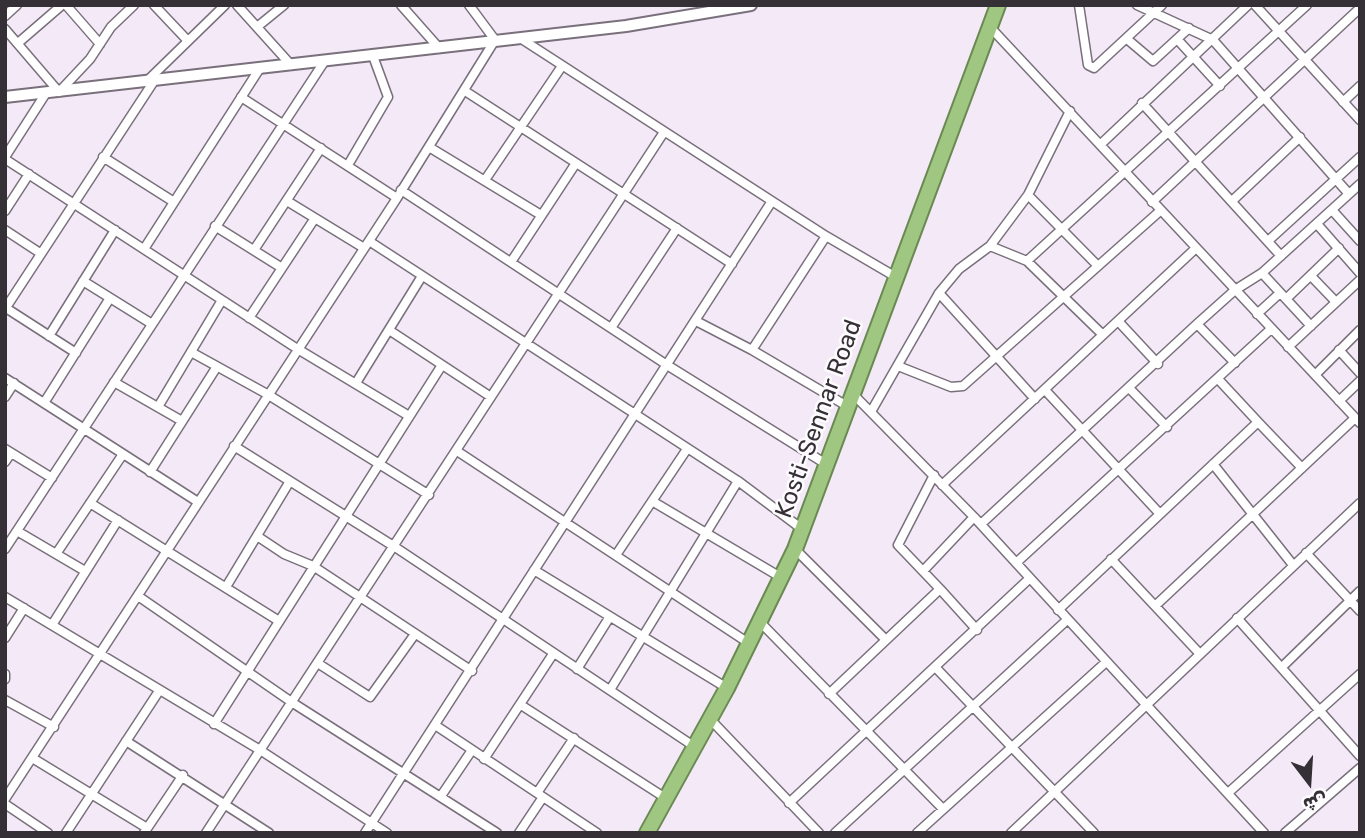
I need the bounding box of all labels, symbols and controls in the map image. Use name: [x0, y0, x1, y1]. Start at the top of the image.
street label: Kosti-Sennar Road: [770, 316, 868, 522]
north arrow: [1274, 747, 1344, 817]
text: ش: [1300, 788, 1330, 817]

